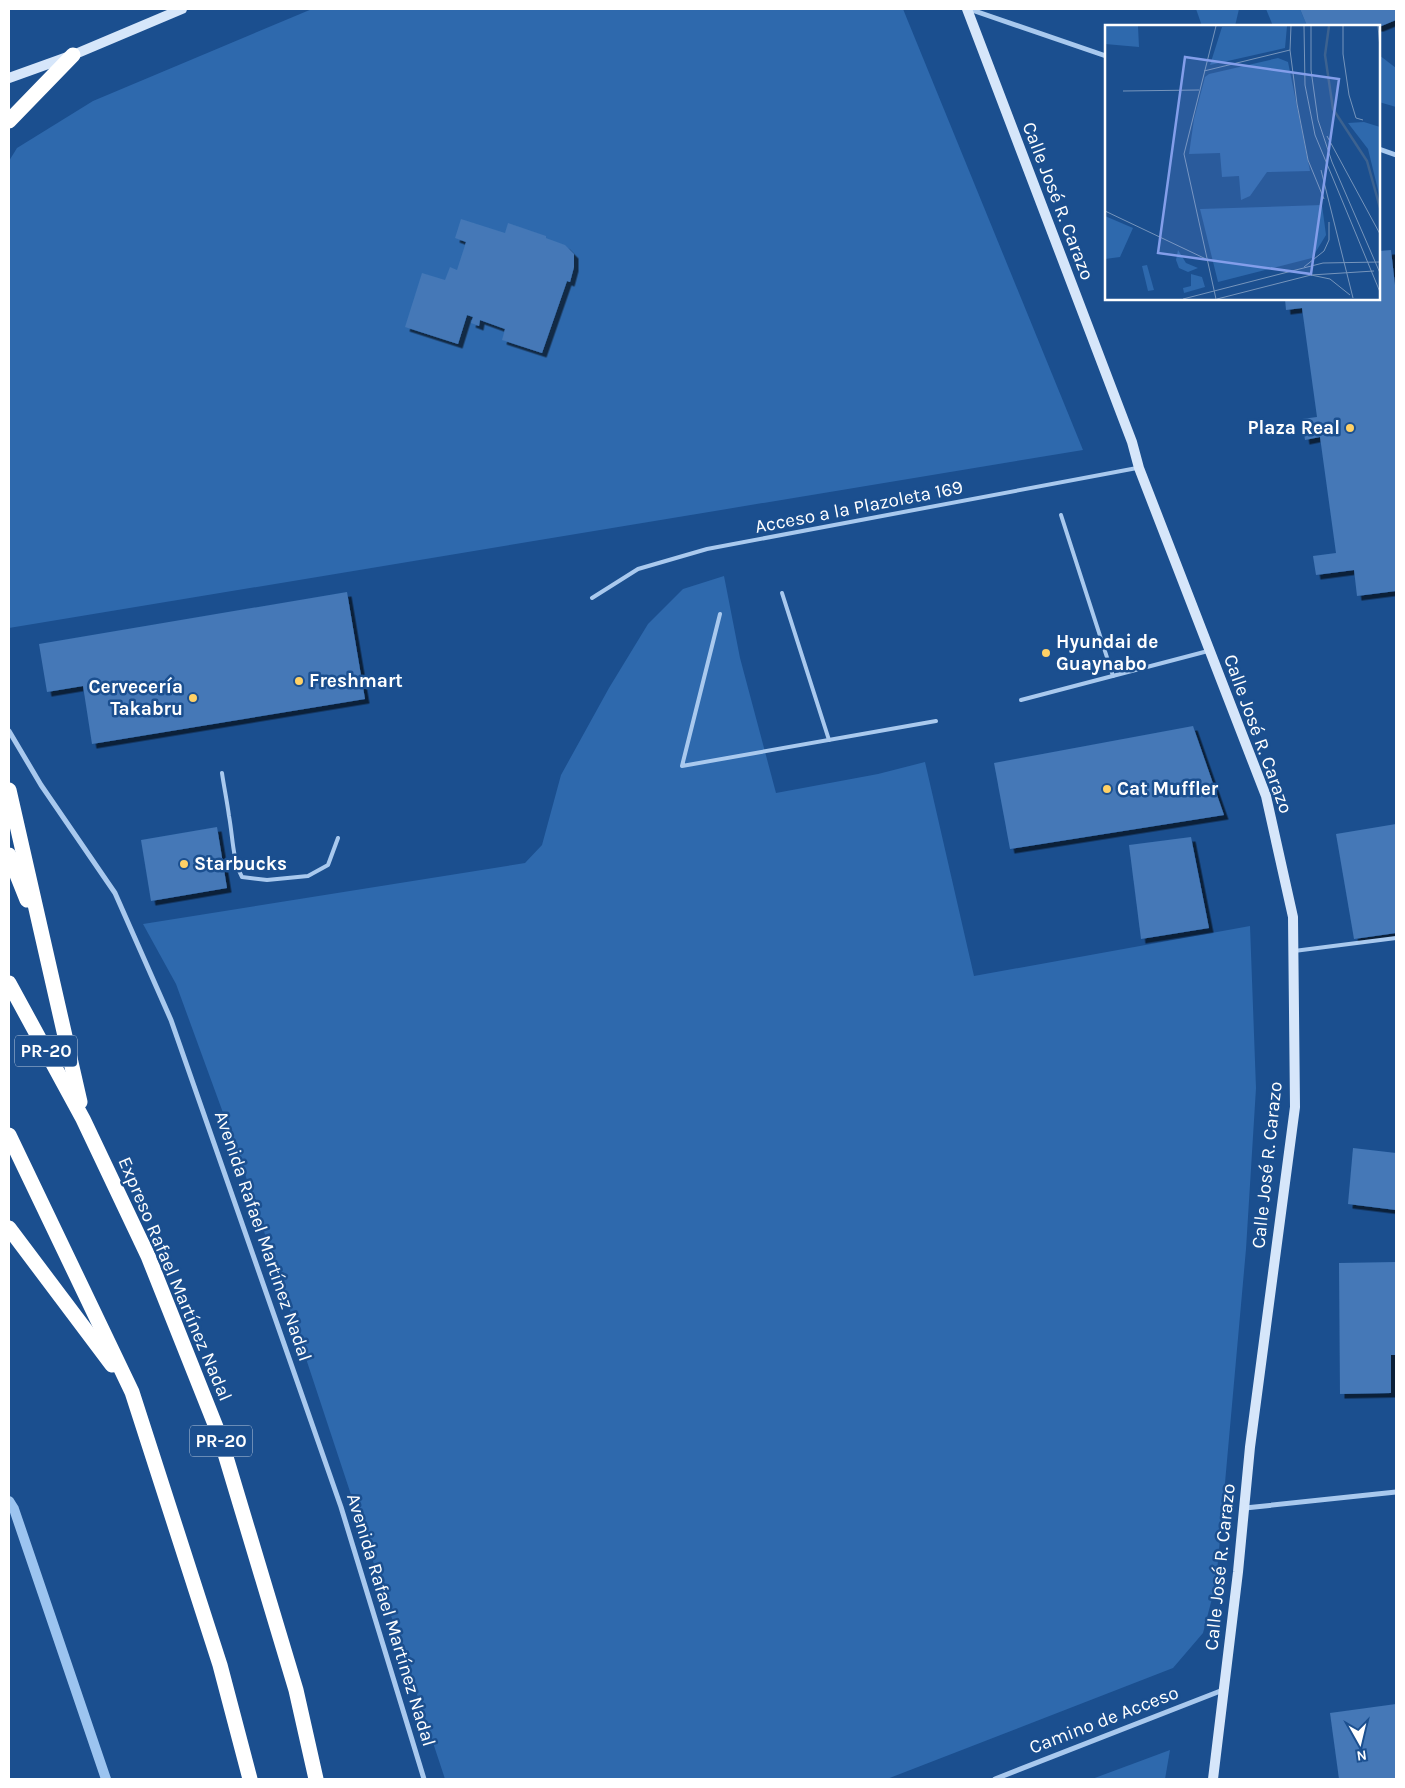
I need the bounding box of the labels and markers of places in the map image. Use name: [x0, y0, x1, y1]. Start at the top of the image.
place label: Plaza Real: [1248, 417, 1340, 439]
marker: Plaza Real: [1344, 422, 1356, 434]
place label: Hyundai de Guaynabo: [1056, 631, 1158, 675]
marker: Hyundai de Guaynabo: [1040, 647, 1052, 659]
place label: Freshmart: [309, 670, 403, 692]
marker: Freshmart: [293, 675, 305, 687]
place label: Cervecería Takabru: [89, 676, 183, 720]
marker: Cervecería Takabru: [187, 692, 199, 704]
place label: Cat Muffler: [1117, 778, 1219, 800]
marker: Cat Muffler: [1101, 783, 1113, 795]
place label: Starbucks: [194, 853, 287, 875]
marker: Starbucks: [178, 858, 190, 870]

